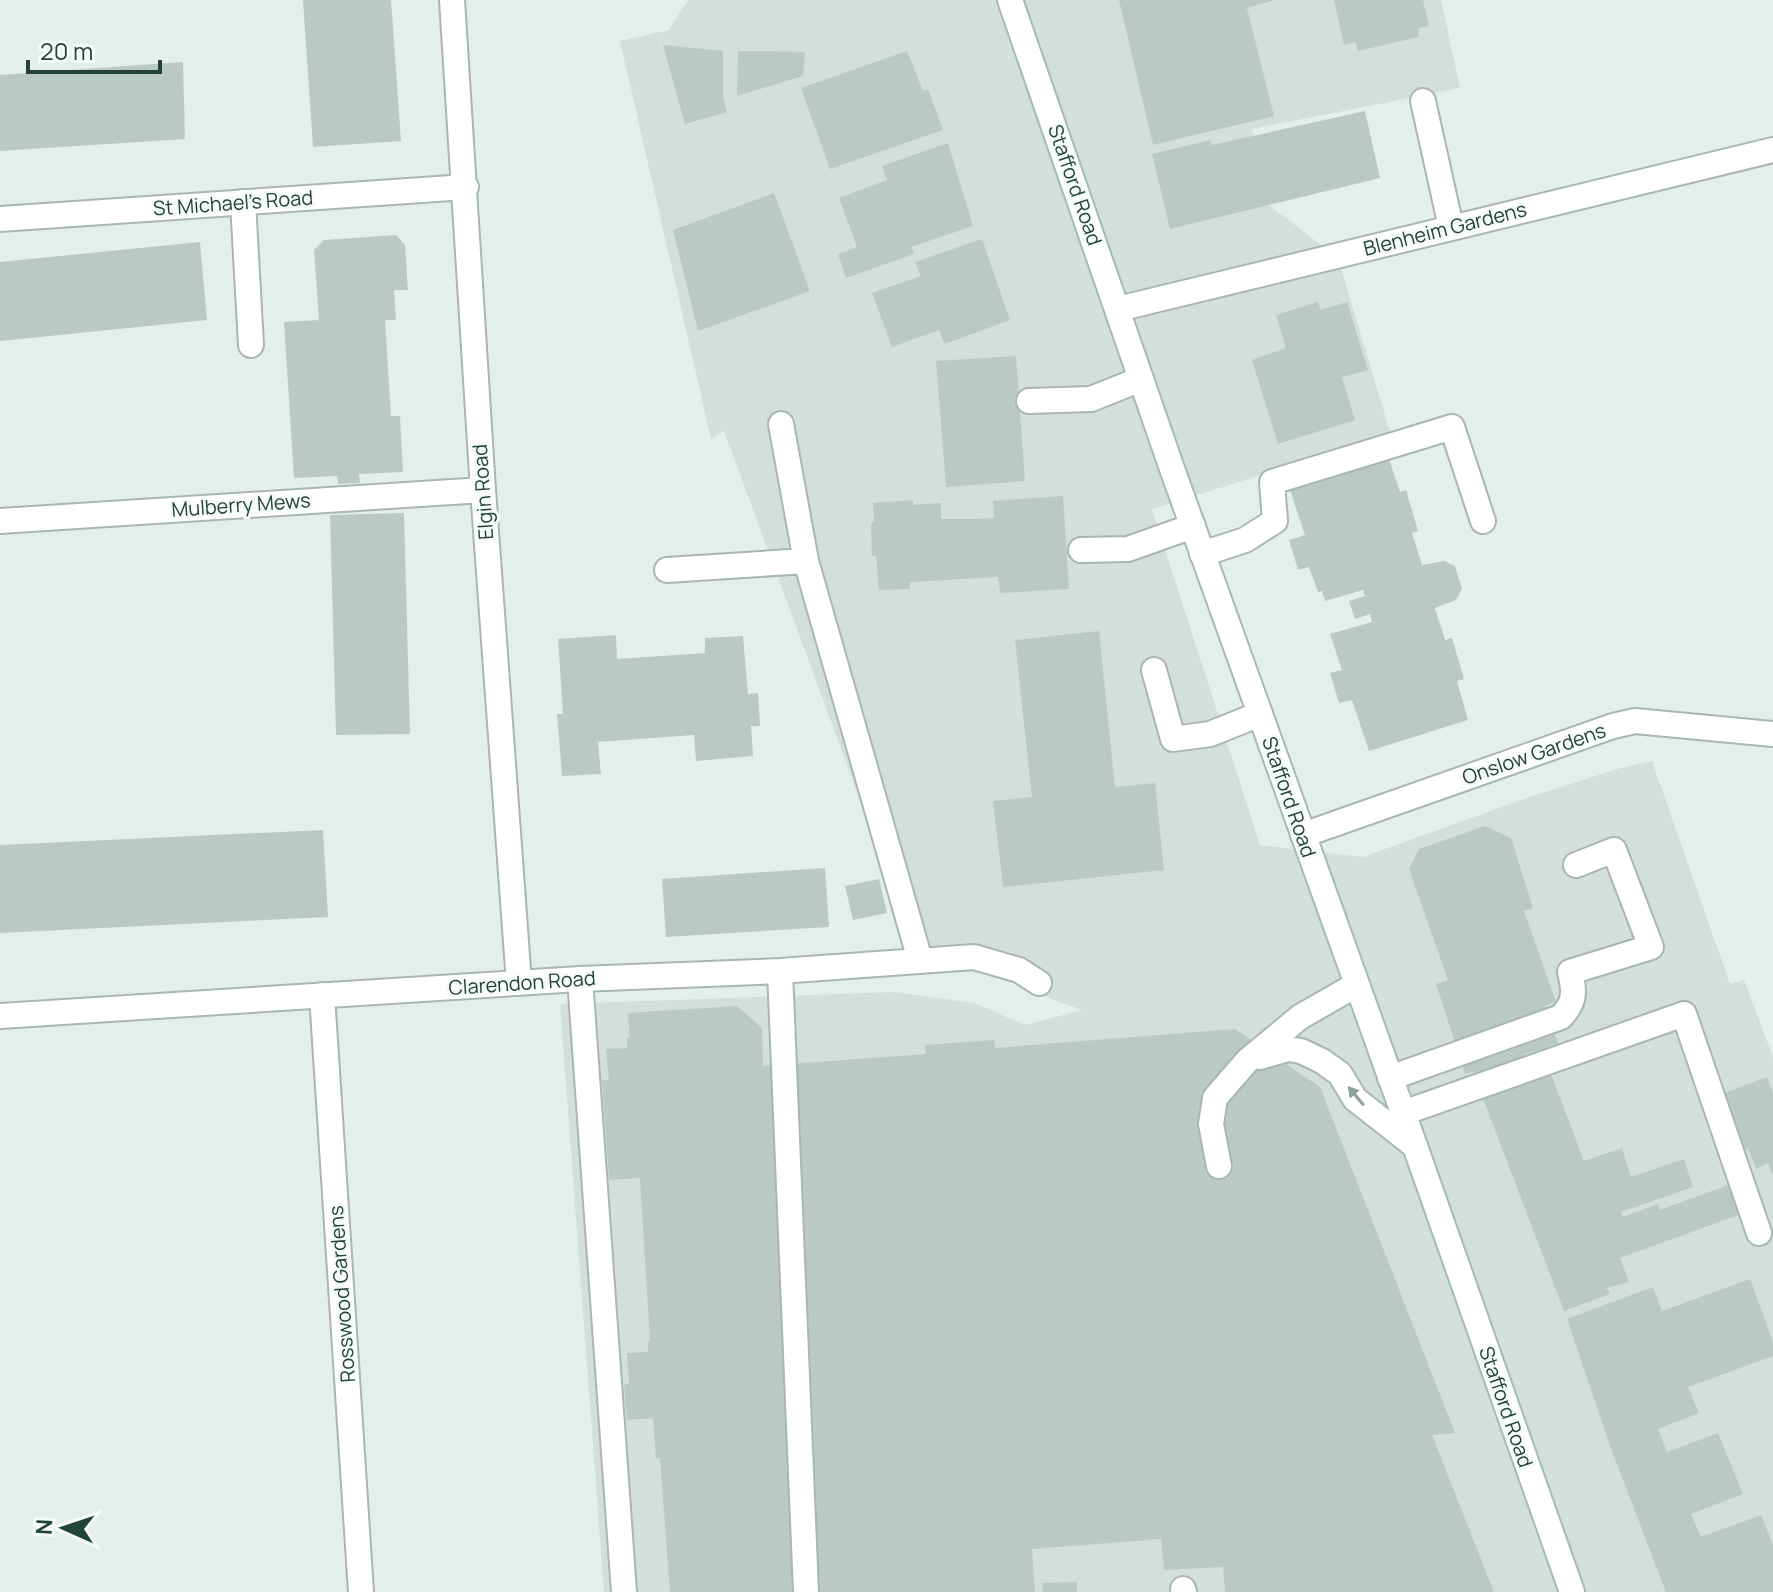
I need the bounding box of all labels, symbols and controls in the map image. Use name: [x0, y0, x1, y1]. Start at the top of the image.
scale bar: [28, 24, 160, 74]
text: 20 m: [40, 34, 93, 67]
street label: Stafford Road: [1042, 121, 1109, 249]
street label: St Michael's Road: [152, 183, 314, 222]
street label: Blenheim Gardens: [1360, 195, 1529, 262]
street label: Elgin Road: [466, 443, 499, 541]
street label: Mulberry Mews: [171, 486, 311, 523]
street label: Onslow Gardens: [1458, 716, 1609, 791]
street label: Stafford Road: [1256, 733, 1323, 861]
street label: Clarendon Road: [448, 964, 596, 1001]
one-way arrow: [1347, 1086, 1364, 1107]
street label: Rosswood Gardens: [322, 1205, 361, 1383]
street label: Stafford Road: [1473, 1343, 1540, 1471]
north arrow: [24, 1488, 104, 1568]
text: N: [29, 1518, 59, 1536]

